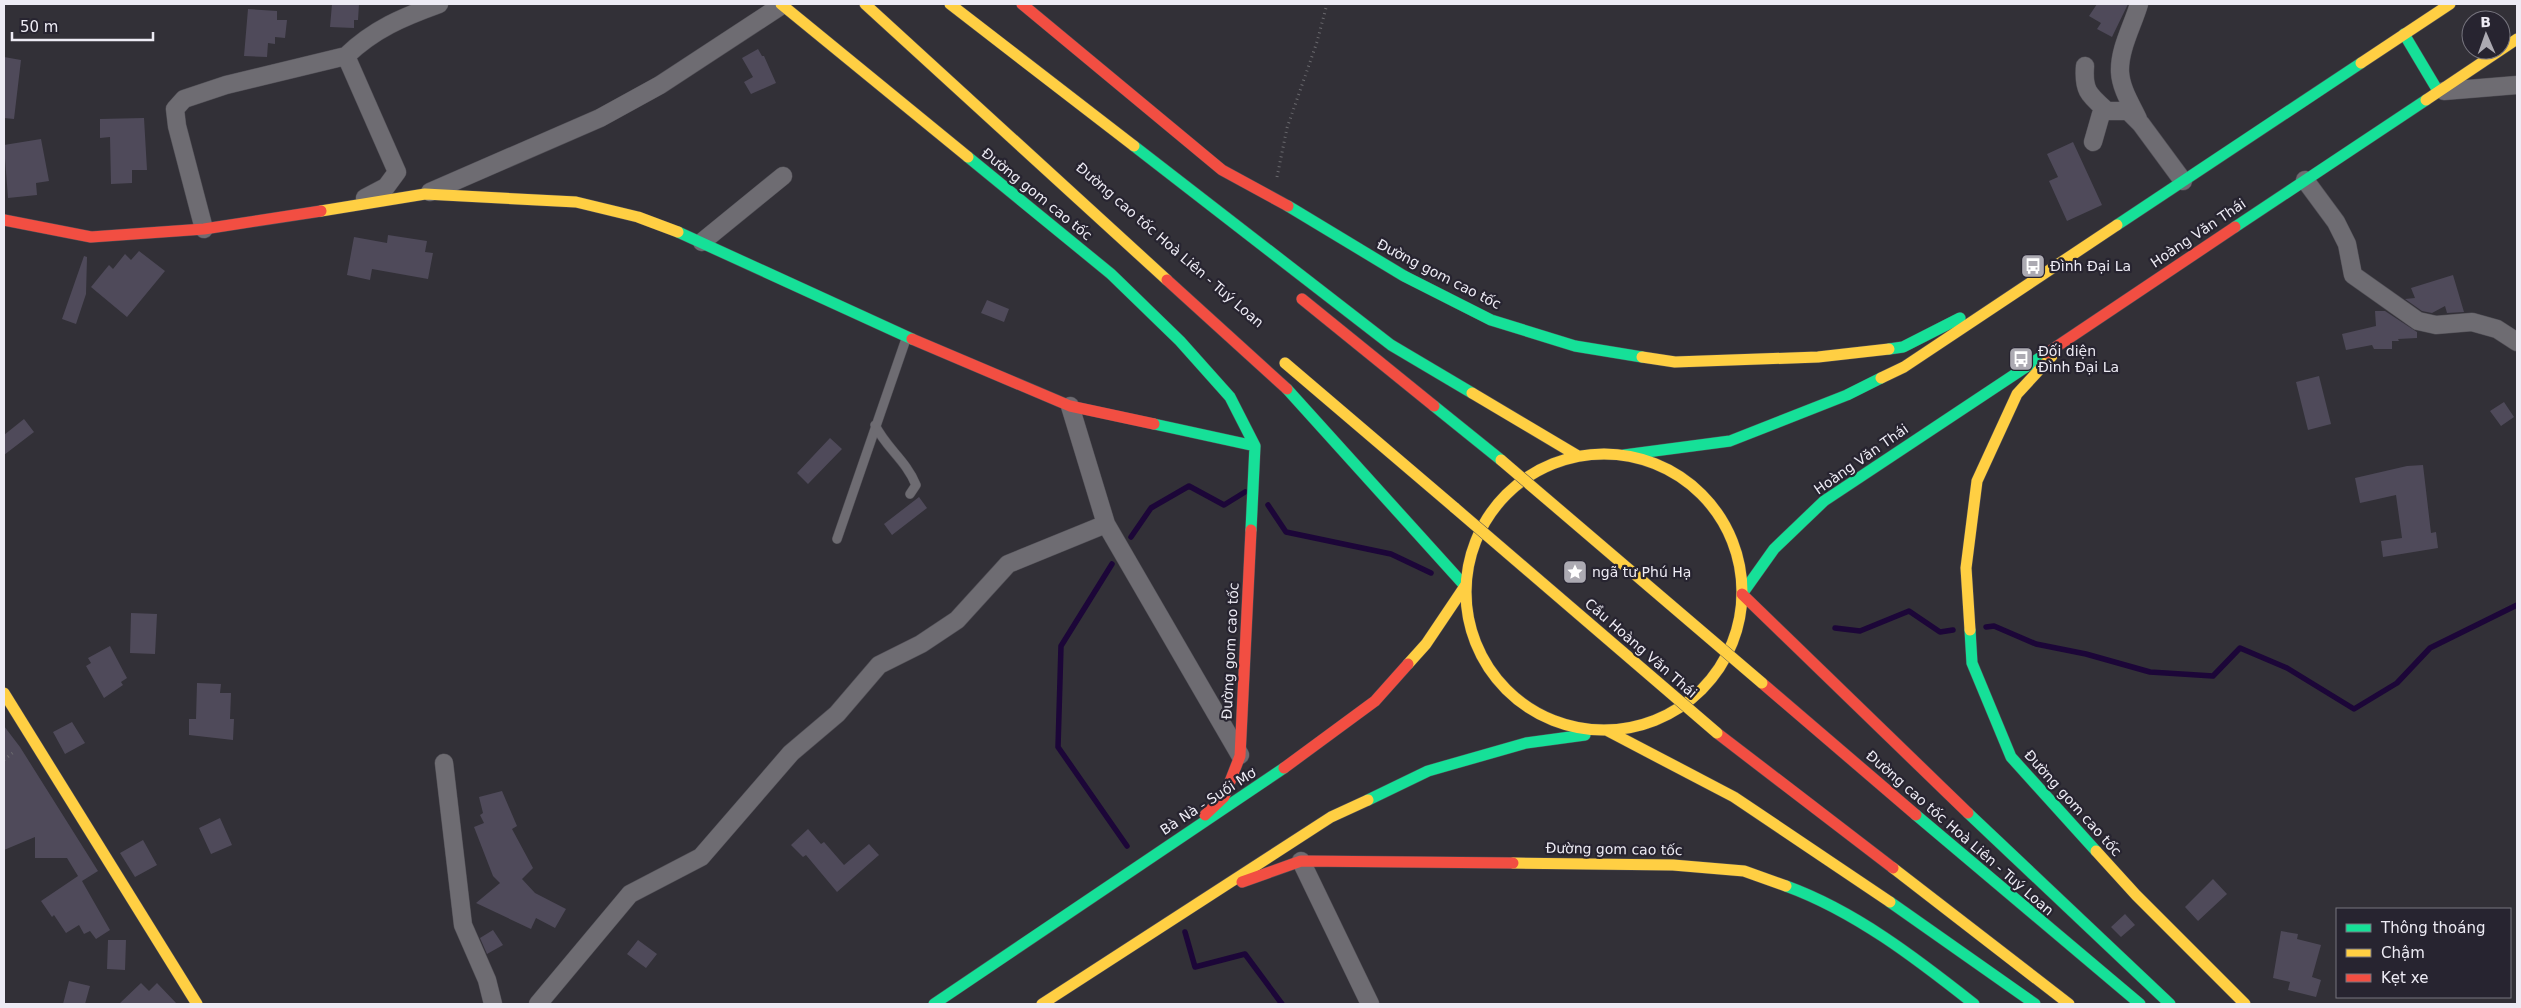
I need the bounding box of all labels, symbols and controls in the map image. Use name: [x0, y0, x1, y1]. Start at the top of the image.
scale bar: [12, 10, 154, 42]
north arrow: [2461, 10, 2511, 60]
text: B: [2480, 14, 2491, 30]
text: 50 m: [20, 18, 58, 36]
street label: Đường gom cao tốc: [979, 145, 1095, 243]
street label: Đường cao tốc Hoà Liên - Tuý Loan: [1073, 159, 1267, 331]
street label: Hoàng Văn Thái: [2147, 195, 2249, 271]
street label: Đường gom cao tốc: [1374, 236, 1504, 312]
bus stop icon: Đình Đại La: [2020, 253, 2046, 279]
place label: Đình Đại La: [2050, 258, 2131, 274]
place label: Đối diện Đình Đại La: [2038, 343, 2119, 375]
bus stop icon: Đối diện Đình Đại La: [2008, 346, 2034, 372]
street label: Hoàng Văn Thái: [1811, 421, 1911, 497]
place icon: ngã tư Phú Hạ: [1562, 559, 1588, 585]
place label: ngã tư Phú Hạ: [1592, 564, 1691, 580]
street label: Đường gom cao tốc: [1218, 582, 1242, 720]
street label: Cầu Hoàng Văn Thái: [1582, 595, 1700, 701]
street label: Đường cao tốc Hoà Liên - Tuý Loan: [1863, 747, 2057, 919]
street label: Đường gom cao tốc: [2021, 747, 2125, 859]
street label: Bà Nà - Suối Mơ: [1157, 764, 1259, 838]
street label: Đường gom cao tốc: [1545, 840, 1683, 858]
legend: [2336, 908, 2511, 998]
text: Thông thoáng: [2380, 919, 2485, 937]
text: Chậm: [2381, 944, 2425, 962]
text: Kẹt xe: [2381, 969, 2428, 987]

